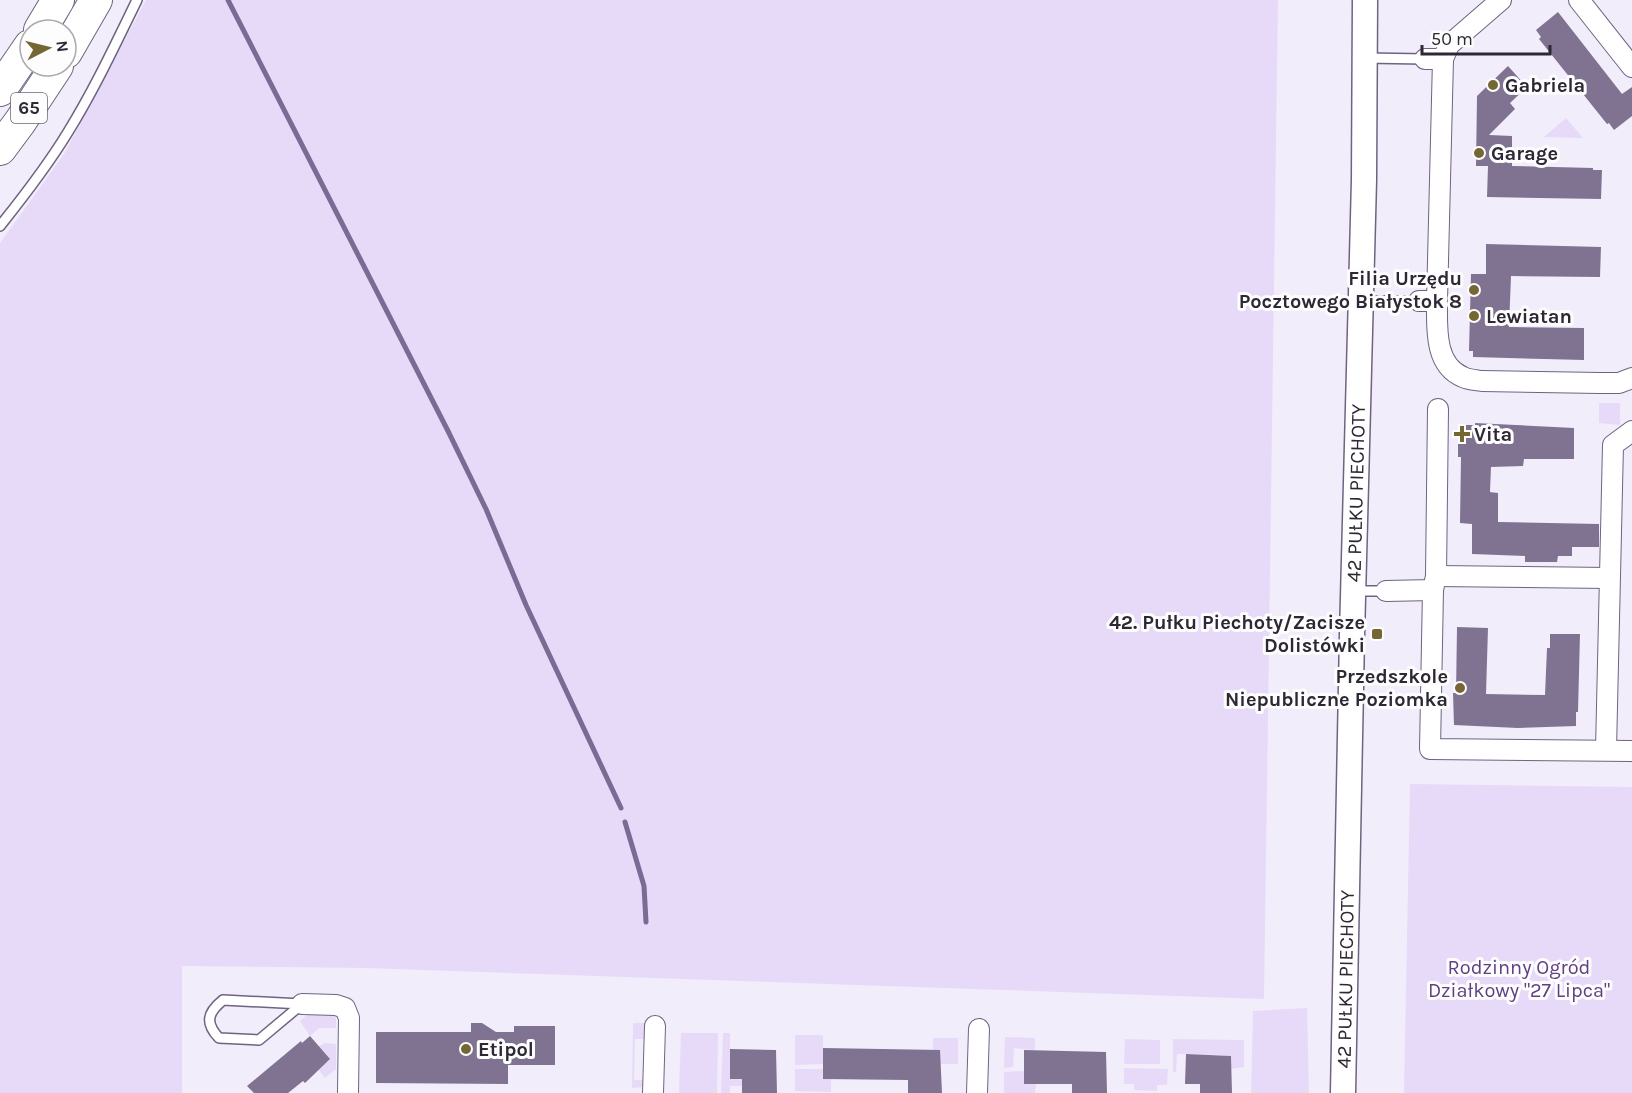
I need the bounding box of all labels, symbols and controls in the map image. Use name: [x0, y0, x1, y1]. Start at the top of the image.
north arrow: [18, 18, 78, 78]
scale bar: [1422, 18, 1550, 56]
text: 50 m: [1431, 28, 1473, 50]
text: N: [52, 39, 73, 53]
place label: Gabriela: [1505, 74, 1585, 97]
marker: Gabriela: [1486, 78, 1500, 92]
road number: 65: [11, 93, 47, 123]
place label: Garage: [1491, 142, 1558, 165]
marker: Garage: [1472, 146, 1486, 160]
place label: Filia Urzędu Pocztowego Białystok 8: [1239, 267, 1462, 313]
marker: Filia Urzędu Pocztowego Białystok 8: [1467, 283, 1481, 297]
place label: Lewiatan: [1486, 305, 1572, 328]
marker: Lewiatan: [1467, 309, 1481, 323]
street label: 42 PUŁKU PIECHOTY: [1342, 404, 1370, 583]
place label: Vita: [1474, 423, 1512, 446]
marker: Vita: [1455, 427, 1469, 441]
place label: 42. Pułku Piechoty/Zacisze Dolistówki: [1109, 611, 1365, 657]
marker: 42. Pułku Piechoty/Zacisze Dolistówki: [1370, 627, 1384, 641]
place label: Przedszkole Niepubliczne Poziomka: [1225, 665, 1448, 711]
marker: Przedszkole Niepubliczne Poziomka: [1453, 681, 1467, 695]
street label: 42 PUŁKU PIECHOTY: [1332, 890, 1359, 1068]
park label: Rodzinny Ogród Działkowy "27 Lipca": [1428, 956, 1610, 1002]
place label: Etipol: [478, 1038, 534, 1061]
marker: Etipol: [459, 1042, 473, 1056]

